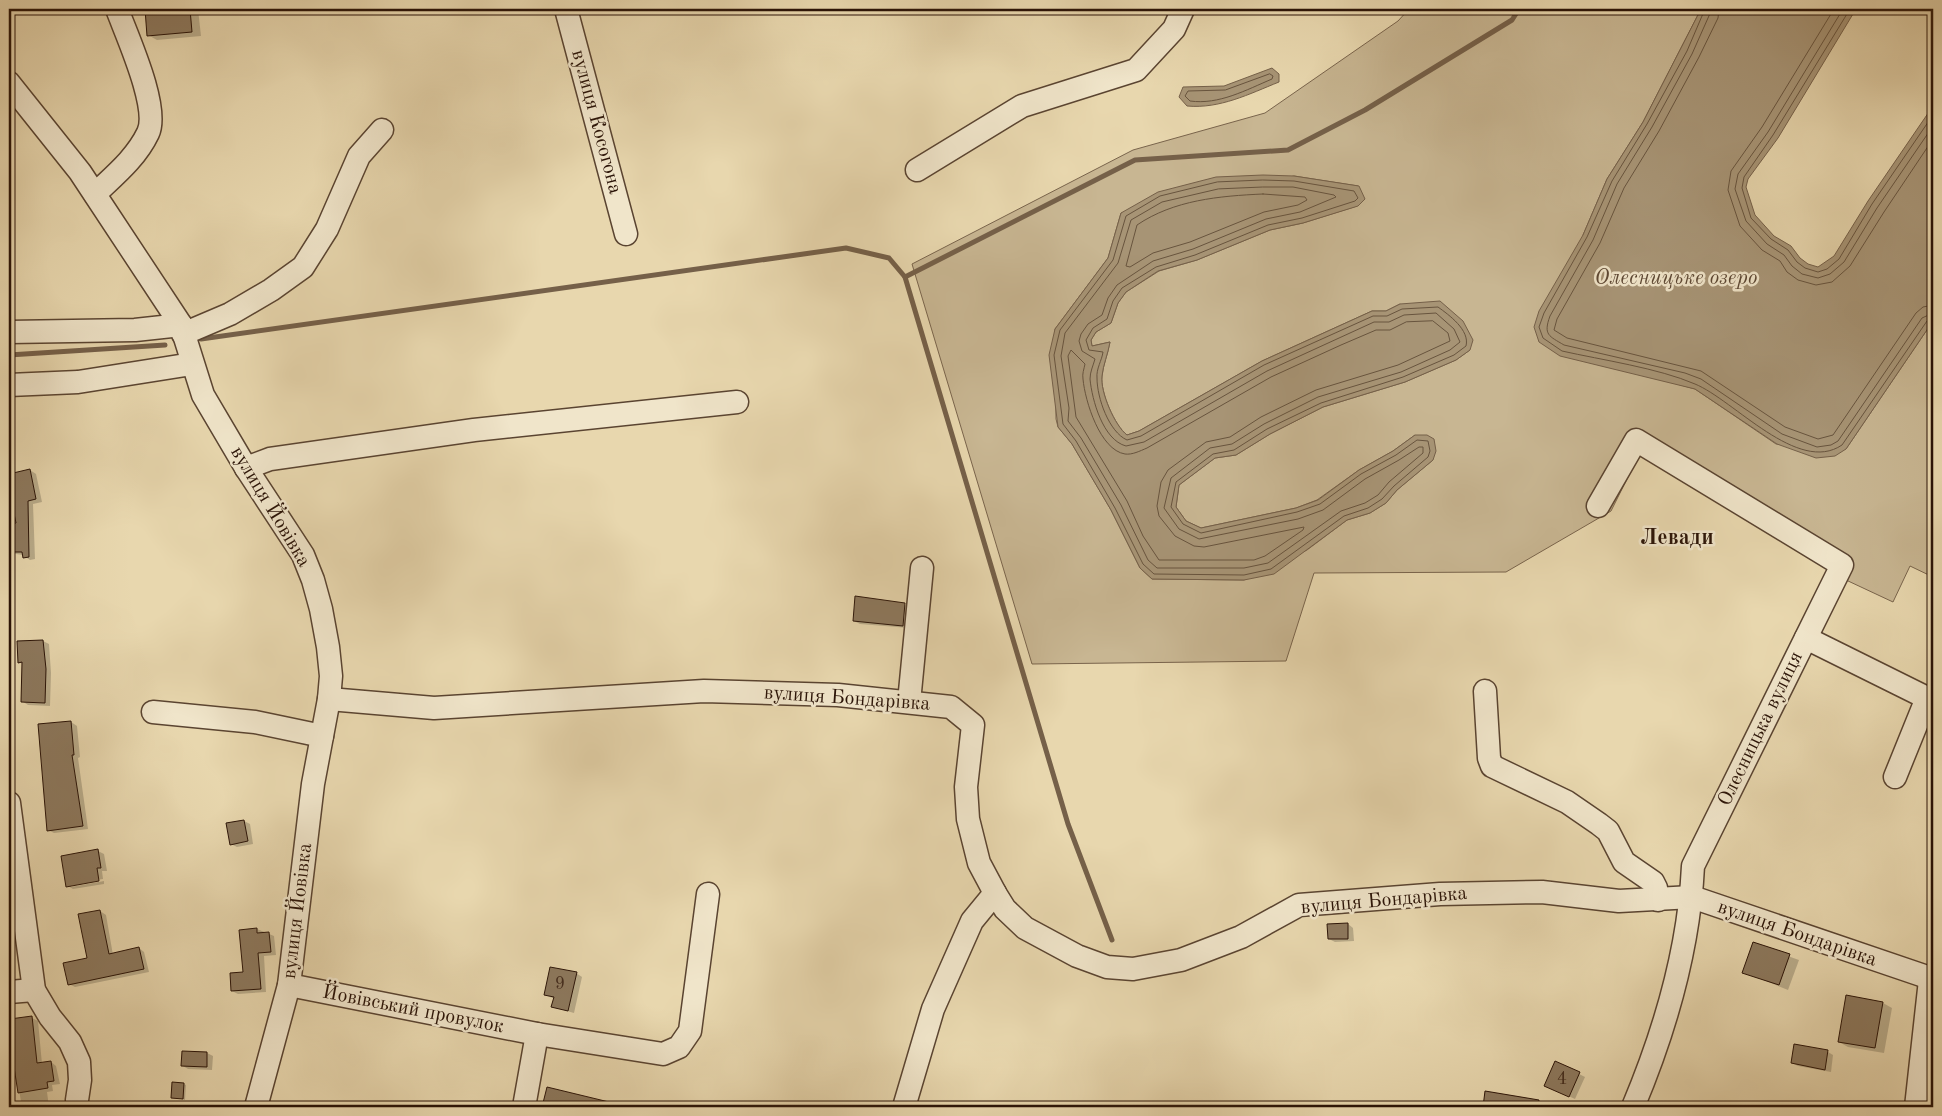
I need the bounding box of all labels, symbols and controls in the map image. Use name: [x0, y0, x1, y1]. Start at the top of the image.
street label: вулиця Косогона: [567, 48, 625, 196]
water label: Олесницьке озеро: [1595, 268, 1757, 289]
street label: вулиця Йовівка: [226, 442, 316, 571]
district label: Левади: [1640, 527, 1714, 549]
street label: Олесницька вулиця: [1715, 649, 1807, 809]
street label: вулиця Бондарівка: [763, 683, 931, 715]
street label: вулиця Йовівка: [277, 841, 316, 980]
street label: вулиця Бондарівка: [1300, 884, 1468, 918]
street label: вулиця Бондарівка: [1715, 897, 1879, 971]
house number: 9: [555, 975, 565, 993]
street label: Йовівський провулок: [321, 980, 506, 1037]
house number: 4: [1557, 1070, 1567, 1088]

